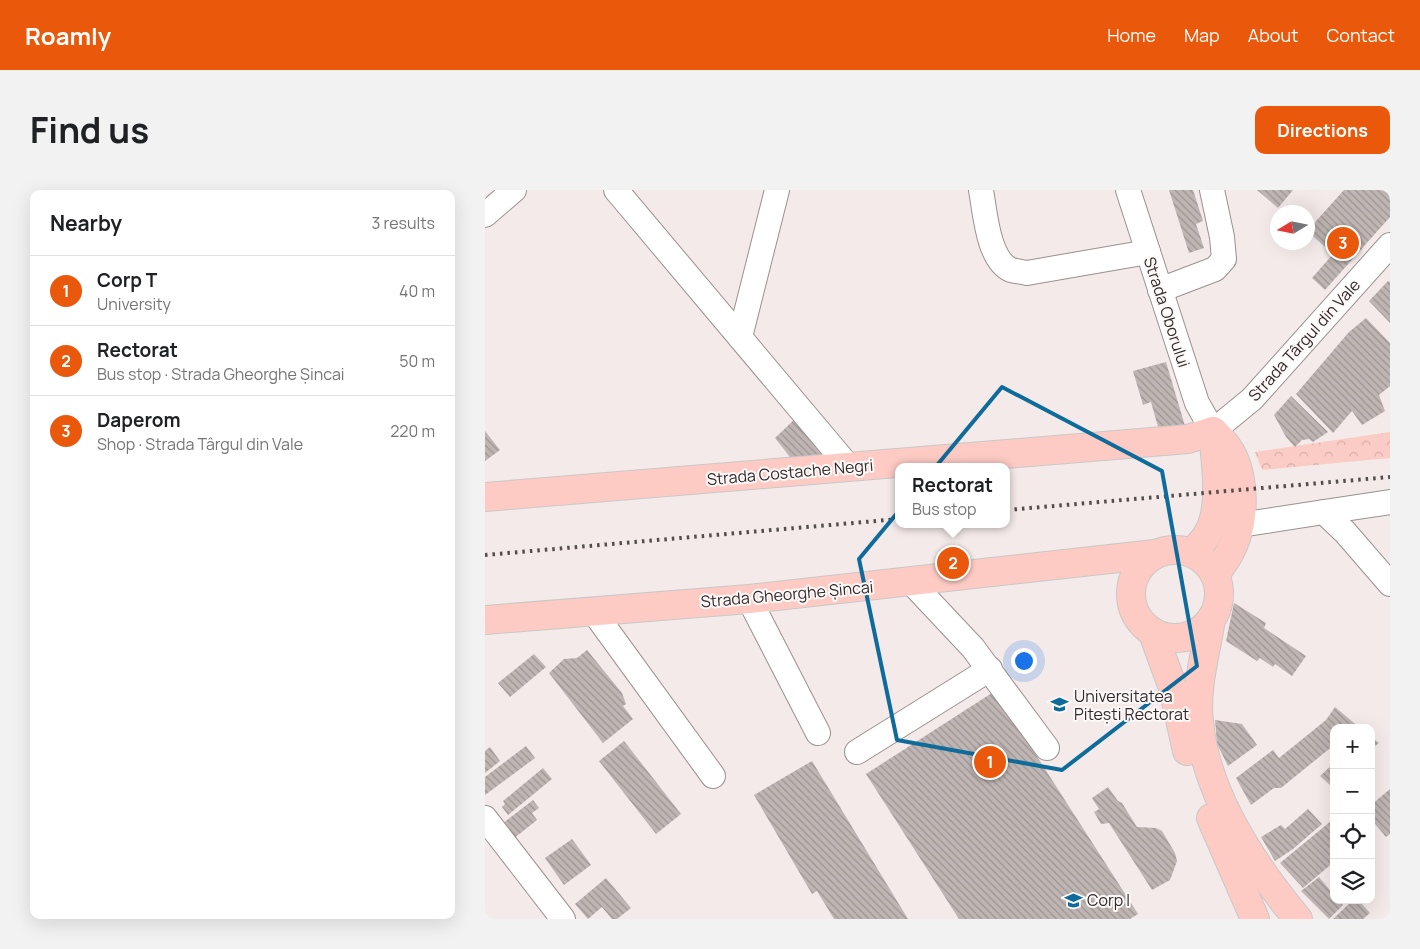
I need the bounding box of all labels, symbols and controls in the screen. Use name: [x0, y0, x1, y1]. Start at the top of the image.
text: Roamly: [25, 19, 111, 52]
text: Home: [1107, 23, 1156, 47]
text: Map: [1184, 23, 1220, 47]
text: About: [1248, 23, 1298, 47]
text: Contact: [1326, 23, 1395, 47]
text: Find us: [30, 106, 149, 154]
button: Directions: [1255, 106, 1390, 154]
north arrow: [1270, 205, 1315, 250]
text: Nearby: [50, 209, 122, 237]
text: 3 results: [372, 212, 435, 234]
pin: 3: [1327, 224, 1359, 262]
street label: Strada Oborului: [1139, 254, 1195, 370]
text: Corp T: [97, 267, 157, 293]
street label: Strada Târgul din Vale: [1243, 274, 1365, 406]
text: 1: [62, 280, 70, 302]
text: 40 m: [399, 280, 435, 302]
text: University: [97, 293, 171, 315]
text: Rectorat: [97, 337, 178, 363]
text: 2: [61, 350, 71, 372]
text: 50 m: [399, 350, 435, 372]
text: Bus stop · Strada Gheorghe Șincai: [97, 363, 345, 385]
text: Daperom: [97, 407, 181, 433]
text: 3: [61, 420, 71, 442]
text: 220 m: [390, 420, 435, 442]
text: Shop · Strada Târgul din Vale: [97, 433, 303, 455]
street label: Strada Costache Negri: [706, 454, 874, 490]
popup: [895, 463, 1010, 528]
text: Rectorat: [912, 472, 993, 498]
text: Bus stop: [912, 498, 976, 520]
pin: 2: [937, 544, 969, 582]
street label: Strada Gheorghe Șincai: [700, 575, 874, 613]
your location: [1011, 648, 1037, 674]
place label: Universitatea Pitești Rectorat: [1074, 685, 1189, 725]
school or university icon: Universitatea Pitești Rectorat: [1050, 695, 1070, 715]
map controls: [1330, 724, 1375, 904]
button: +: [1330, 724, 1375, 769]
pin: 1: [974, 743, 1006, 781]
button: −: [1330, 769, 1375, 814]
button: locate: [1330, 814, 1375, 859]
button: layers: [1330, 859, 1375, 904]
place label: Corp I: [1087, 889, 1130, 911]
school or university icon: Corp I: [1063, 890, 1083, 910]

